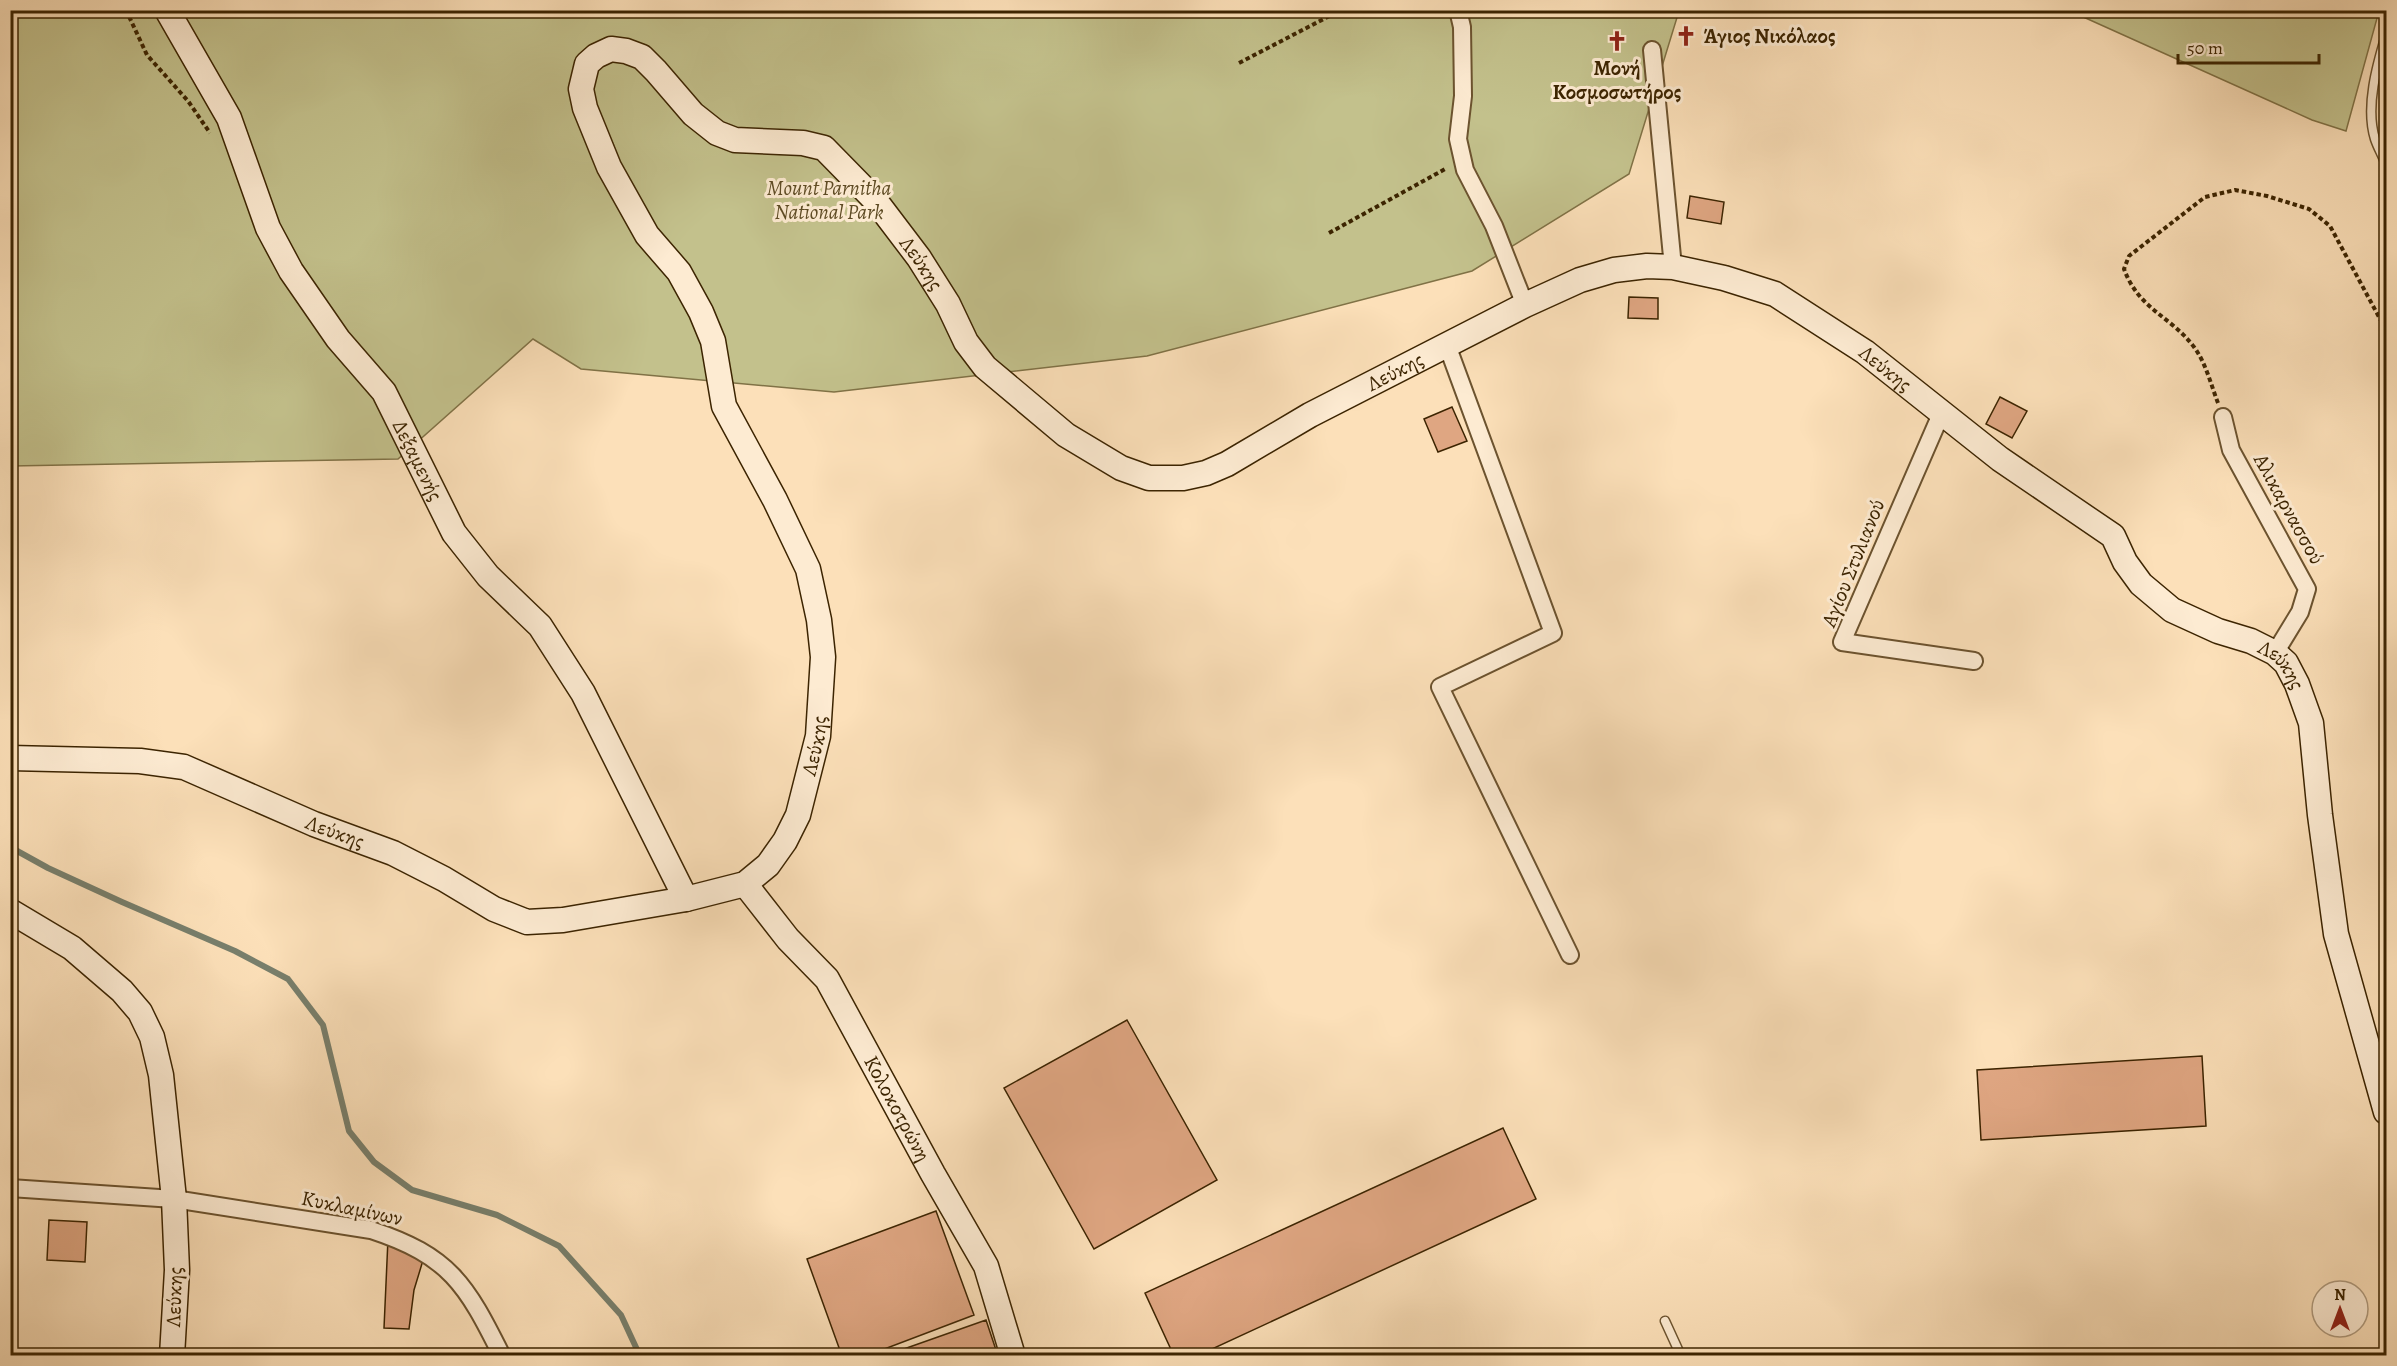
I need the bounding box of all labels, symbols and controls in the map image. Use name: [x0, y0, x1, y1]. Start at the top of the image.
place label: Άγιος Νικόλαος: [1703, 22, 1836, 50]
church icon: Άγιος Νικόλαος: [1674, 24, 1698, 48]
scale bar: [2178, 27, 2319, 65]
church icon: Μονή Κοσμοσωτήρος: [1605, 29, 1629, 53]
text: 50 m: [2187, 36, 2223, 60]
place label: Μονή Κοσμοσωτήρος: [1553, 54, 1681, 106]
park label: Mount Parnitha National Park: [767, 174, 892, 226]
street label: Λεύκης: [893, 229, 950, 296]
street label: Λεύκης: [1853, 338, 1918, 398]
street label: Λεύκης: [1361, 345, 1428, 398]
street label: Δεξαμενής: [386, 415, 450, 505]
street label: Αλικαρνασσού: [2247, 448, 2331, 569]
street label: Αγίου Στυλιανού: [1814, 495, 1891, 632]
street label: Λεύκης: [2253, 632, 2312, 693]
street label: Λεύκης: [794, 715, 833, 779]
street label: Λεύκης: [301, 808, 368, 855]
street label: Κολοκοτρώνη: [857, 1051, 937, 1166]
street label: Κυκλαμίνων: [299, 1184, 405, 1232]
street label: Λεύκης: [159, 1266, 189, 1329]
north arrow: [2310, 1279, 2370, 1339]
text: N: [2334, 1284, 2346, 1306]

